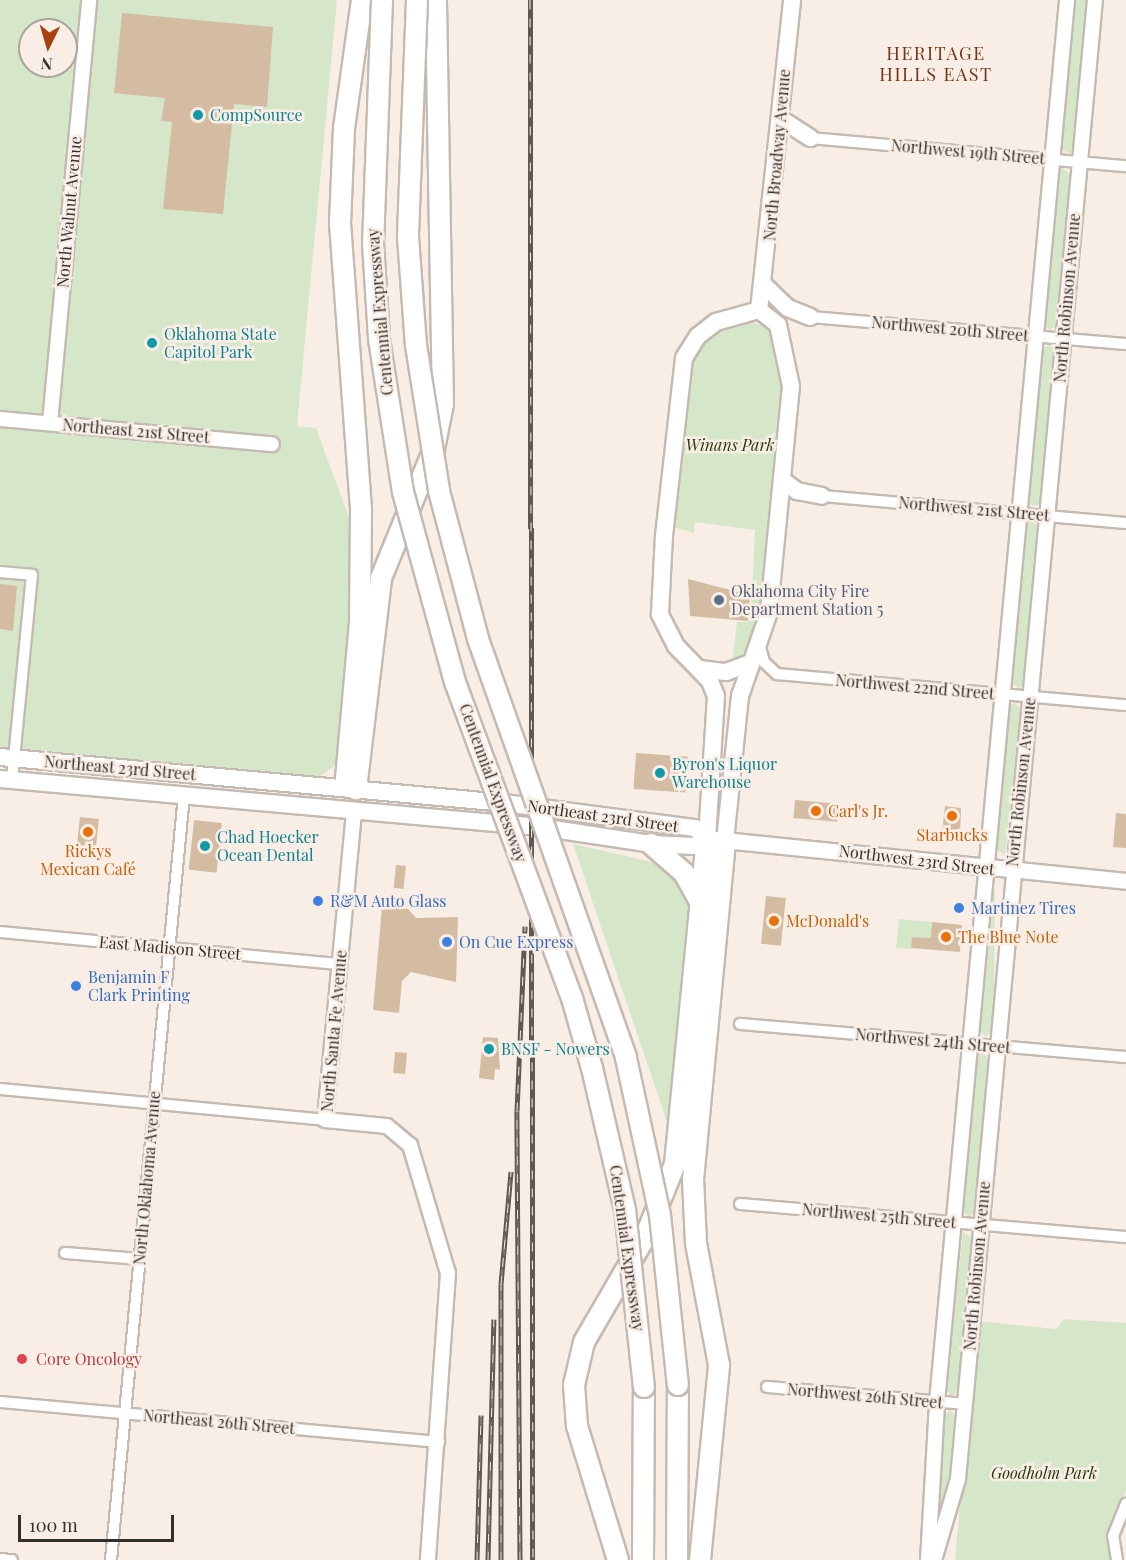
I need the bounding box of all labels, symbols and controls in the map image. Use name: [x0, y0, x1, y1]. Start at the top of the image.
north arrow: [18, 18, 78, 78]
district label: HERITAGE HILLS EAST: [879, 43, 993, 86]
text: N: [40, 53, 53, 75]
street label: North Broadway Avenue: [760, 68, 794, 242]
place label: CompSource: [210, 105, 303, 125]
marker: CompSource: [191, 108, 205, 122]
street label: North Walnut Avenue: [53, 135, 85, 289]
street label: Northwest 19th Street: [890, 136, 1046, 168]
street label: North Robinson Avenue: [1050, 212, 1084, 384]
street label: Centennial Expressway: [363, 228, 397, 396]
street label: Northwest 20th Street: [870, 313, 1030, 345]
place label: Oklahoma State Capitol Park: [164, 324, 277, 362]
marker: Oklahoma State Capitol Park: [145, 336, 159, 350]
street label: Northeast 21st Street: [61, 415, 211, 447]
park label: Winans Park: [685, 435, 775, 455]
street label: Northwest 21st Street: [897, 493, 1051, 525]
place label: Oklahoma City Fire Department Station 5: [731, 581, 884, 619]
marker: Oklahoma City Fire Department Station 5: [712, 593, 726, 607]
street label: Northwest 22nd Street: [834, 670, 996, 704]
street label: North Robinson Avenue: [1003, 696, 1039, 868]
street label: Centennial Expressway: [455, 701, 531, 865]
street label: Northeast 23rd Street: [43, 752, 197, 784]
place label: Byron's Liquor Warehouse: [672, 754, 777, 792]
marker: Byron's Liquor Warehouse: [653, 766, 667, 780]
street label: Northeast 23rd Street: [526, 796, 680, 836]
place label: Carl's Jr.: [828, 801, 888, 821]
marker: Carl's Jr.: [809, 804, 823, 818]
marker: Starbucks: [945, 809, 959, 823]
marker: Rickys Mexican Café: [81, 825, 95, 839]
place label: Starbucks: [916, 825, 988, 845]
place label: Chad Hoecker Ocean Dental: [217, 827, 319, 865]
marker: Chad Hoecker Ocean Dental: [198, 839, 212, 853]
place label: Rickys Mexican Café: [40, 841, 136, 879]
street label: Northwest 23rd Street: [838, 841, 996, 879]
place label: R&M Auto Glass: [330, 891, 447, 911]
marker: R&M Auto Glass: [311, 894, 325, 908]
place label: Martinez Tires: [971, 898, 1076, 918]
marker: Martinez Tires: [952, 901, 966, 915]
place label: McDonald's: [786, 911, 869, 931]
marker: McDonald's: [767, 914, 781, 928]
place label: The Blue Note: [958, 927, 1059, 947]
marker: The Blue Note: [939, 930, 953, 944]
street label: East Madison Street: [98, 932, 242, 964]
place label: On Cue Express: [459, 932, 573, 952]
marker: On Cue Express: [440, 935, 454, 949]
street label: North Santa Fe Avenue: [317, 949, 351, 1113]
place label: Benjamin F Clark Printing: [88, 967, 190, 1005]
marker: Benjamin F Clark Printing: [69, 979, 83, 993]
street label: Northwest 24th Street: [854, 1025, 1012, 1057]
place label: BNSF - Nowers: [501, 1039, 610, 1059]
marker: BNSF - Nowers: [482, 1042, 496, 1056]
street label: North Oklahoma Avenue: [130, 1090, 164, 1266]
street label: Centennial Expressway: [606, 1164, 648, 1332]
street label: North Robinson Avenue: [960, 1180, 994, 1352]
street label: Northwest 25th Street: [801, 1200, 957, 1232]
place label: Core Oncology: [36, 1349, 142, 1369]
marker: Core Oncology: [13, 1350, 31, 1368]
street label: Northwest 26th Street: [786, 1380, 944, 1412]
street label: Northeast 26th Street: [142, 1406, 296, 1438]
park label: Goodholm Park: [991, 1463, 1097, 1483]
scale bar: [21, 1503, 177, 1541]
text: 100 m: [29, 1513, 78, 1537]

